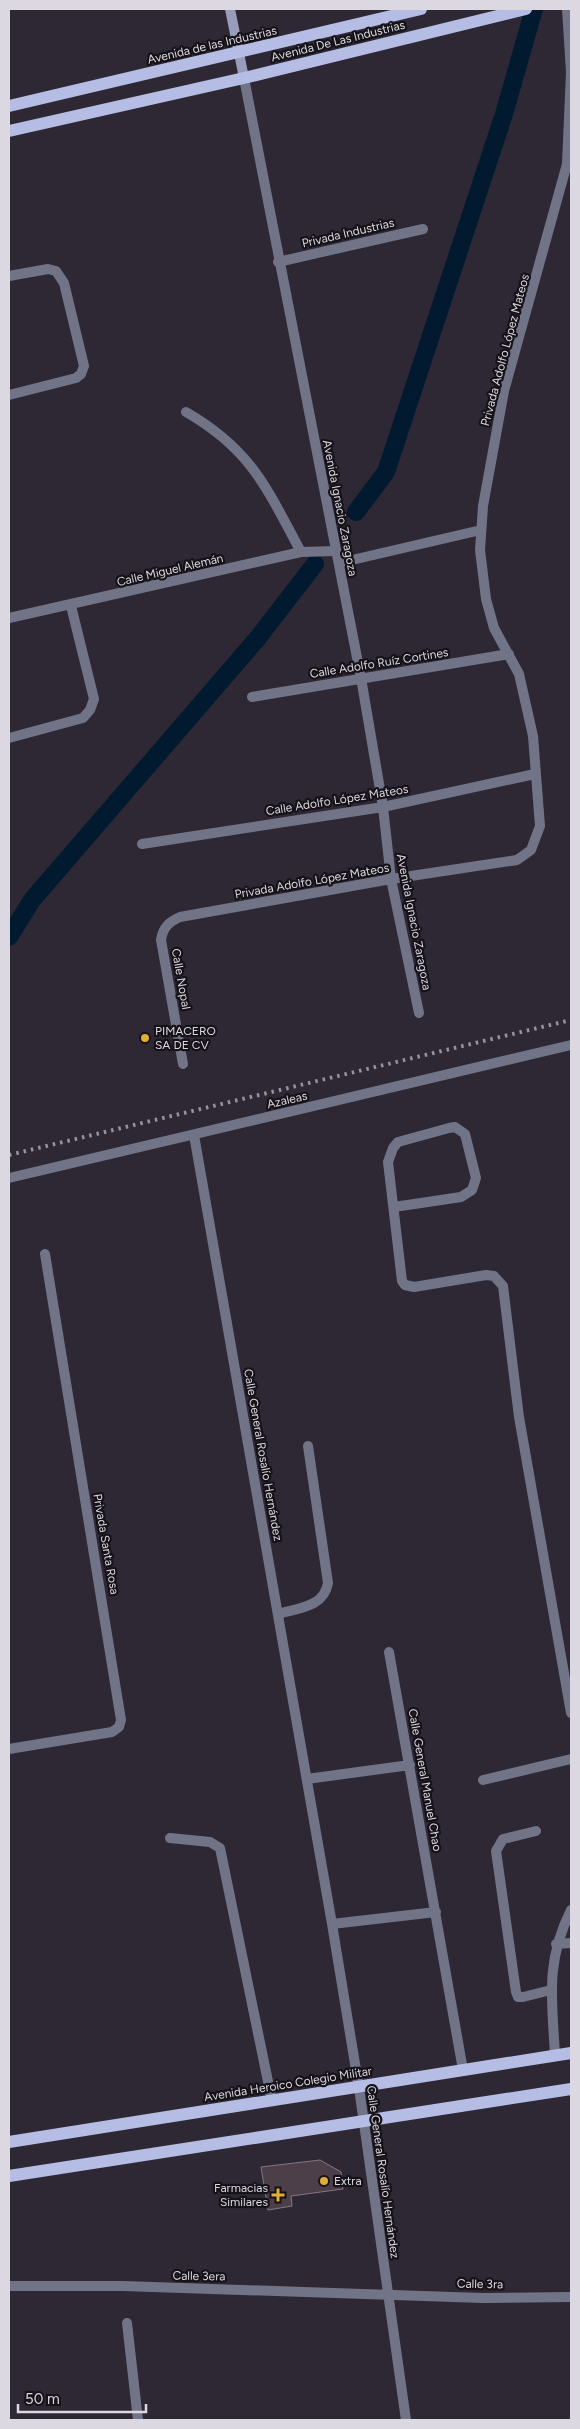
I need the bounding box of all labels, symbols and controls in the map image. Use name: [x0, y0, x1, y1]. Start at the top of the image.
street label: Avenida De Las Industrias: [270, 18, 407, 64]
street label: Avenida de las Industrias: [146, 23, 279, 67]
street label: Privada Industrias: [300, 215, 396, 250]
street label: Privada Adolfo López Mateos: [478, 272, 532, 427]
street label: Avenida Ignacio Zaragoza: [320, 439, 360, 577]
street label: Calle Miguel Alemán: [115, 551, 225, 589]
street label: Calle Adolfo Ruíz Cortines: [309, 645, 450, 681]
street label: Calle Adolfo López Mateos: [265, 782, 410, 818]
street label: Avenida Ignacio Zaragoza: [394, 853, 434, 991]
street label: Privada Adolfo López Mateos: [234, 860, 391, 901]
street label: Calle Nopal: [169, 947, 193, 1011]
place label: PIMACERO SA DE CV: [155, 1024, 216, 1052]
marker: PIMACERO SA DE CV: [139, 1032, 151, 1044]
street label: Azaleas: [265, 1088, 309, 1111]
street label: Calle General Rosalío Hernández: [241, 1368, 285, 1542]
street label: Privada Santa Rosa: [90, 1493, 122, 1595]
street label: Calle General Manuel Chao: [406, 1708, 444, 1852]
street label: Avenida Heroico Colegio Militar: [203, 2064, 373, 2104]
street label: Calle General Rosalío Hernández: [364, 2085, 402, 2259]
place label: Extra: [334, 2174, 362, 2188]
marker: Extra: [318, 2175, 330, 2187]
place label: Farmacias Similares: [214, 2181, 268, 2209]
marker: Farmacias Similares: [272, 2189, 284, 2201]
street label: Calle 3era: [172, 2269, 226, 2283]
street label: Calle 3ra: [457, 2277, 503, 2291]
scale bar: [18, 2382, 145, 2414]
text: 50 m: [25, 2390, 60, 2408]

